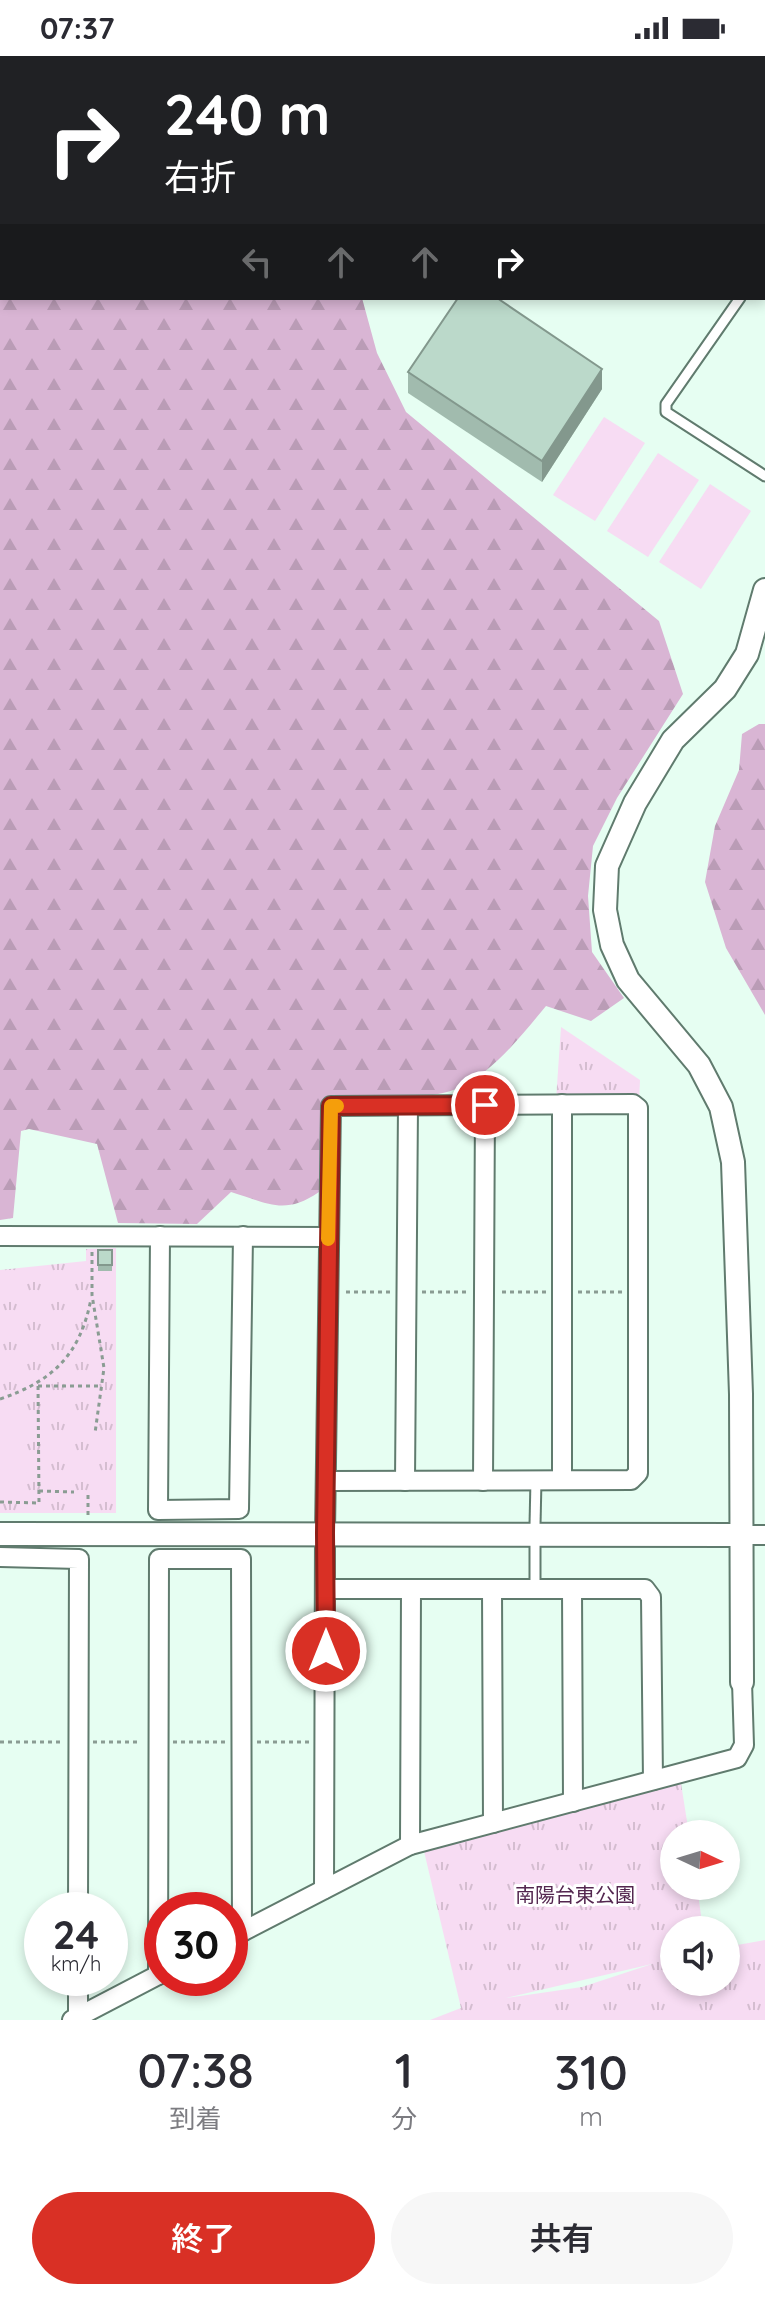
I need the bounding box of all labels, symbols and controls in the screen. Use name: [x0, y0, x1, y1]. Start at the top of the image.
text: 07:37: [40, 9, 114, 47]
text: 240 m: [164, 79, 331, 149]
icon: right: [32, 88, 136, 192]
text: 右折: [164, 154, 236, 199]
icon: left: [235, 240, 279, 284]
icon: ahead: [319, 240, 363, 284]
icon: ahead: [403, 240, 447, 284]
icon: right: [487, 240, 531, 284]
pin: [451, 1071, 519, 1139]
icon: arrive: [463, 1083, 507, 1127]
position arrow: [284, 1609, 368, 1693]
north arrow: [660, 1820, 740, 1900]
map controls: [660, 1820, 740, 1996]
park label: 南陽台東公園: [515, 1882, 635, 1907]
speed limit sign: 30: [144, 1892, 248, 1996]
text: 24: [53, 1909, 99, 1959]
button: sound: [660, 1916, 740, 1996]
text: km/h: [51, 1951, 101, 1976]
text: 07:38: [137, 2040, 254, 2100]
text: 1: [395, 2040, 413, 2100]
text: 310: [554, 2042, 628, 2102]
text: m: [579, 2100, 603, 2133]
text: 到着: [170, 2102, 222, 2135]
text: 分: [391, 2102, 417, 2135]
button: 終了: [32, 2192, 375, 2284]
button: 共有: [391, 2192, 733, 2284]

